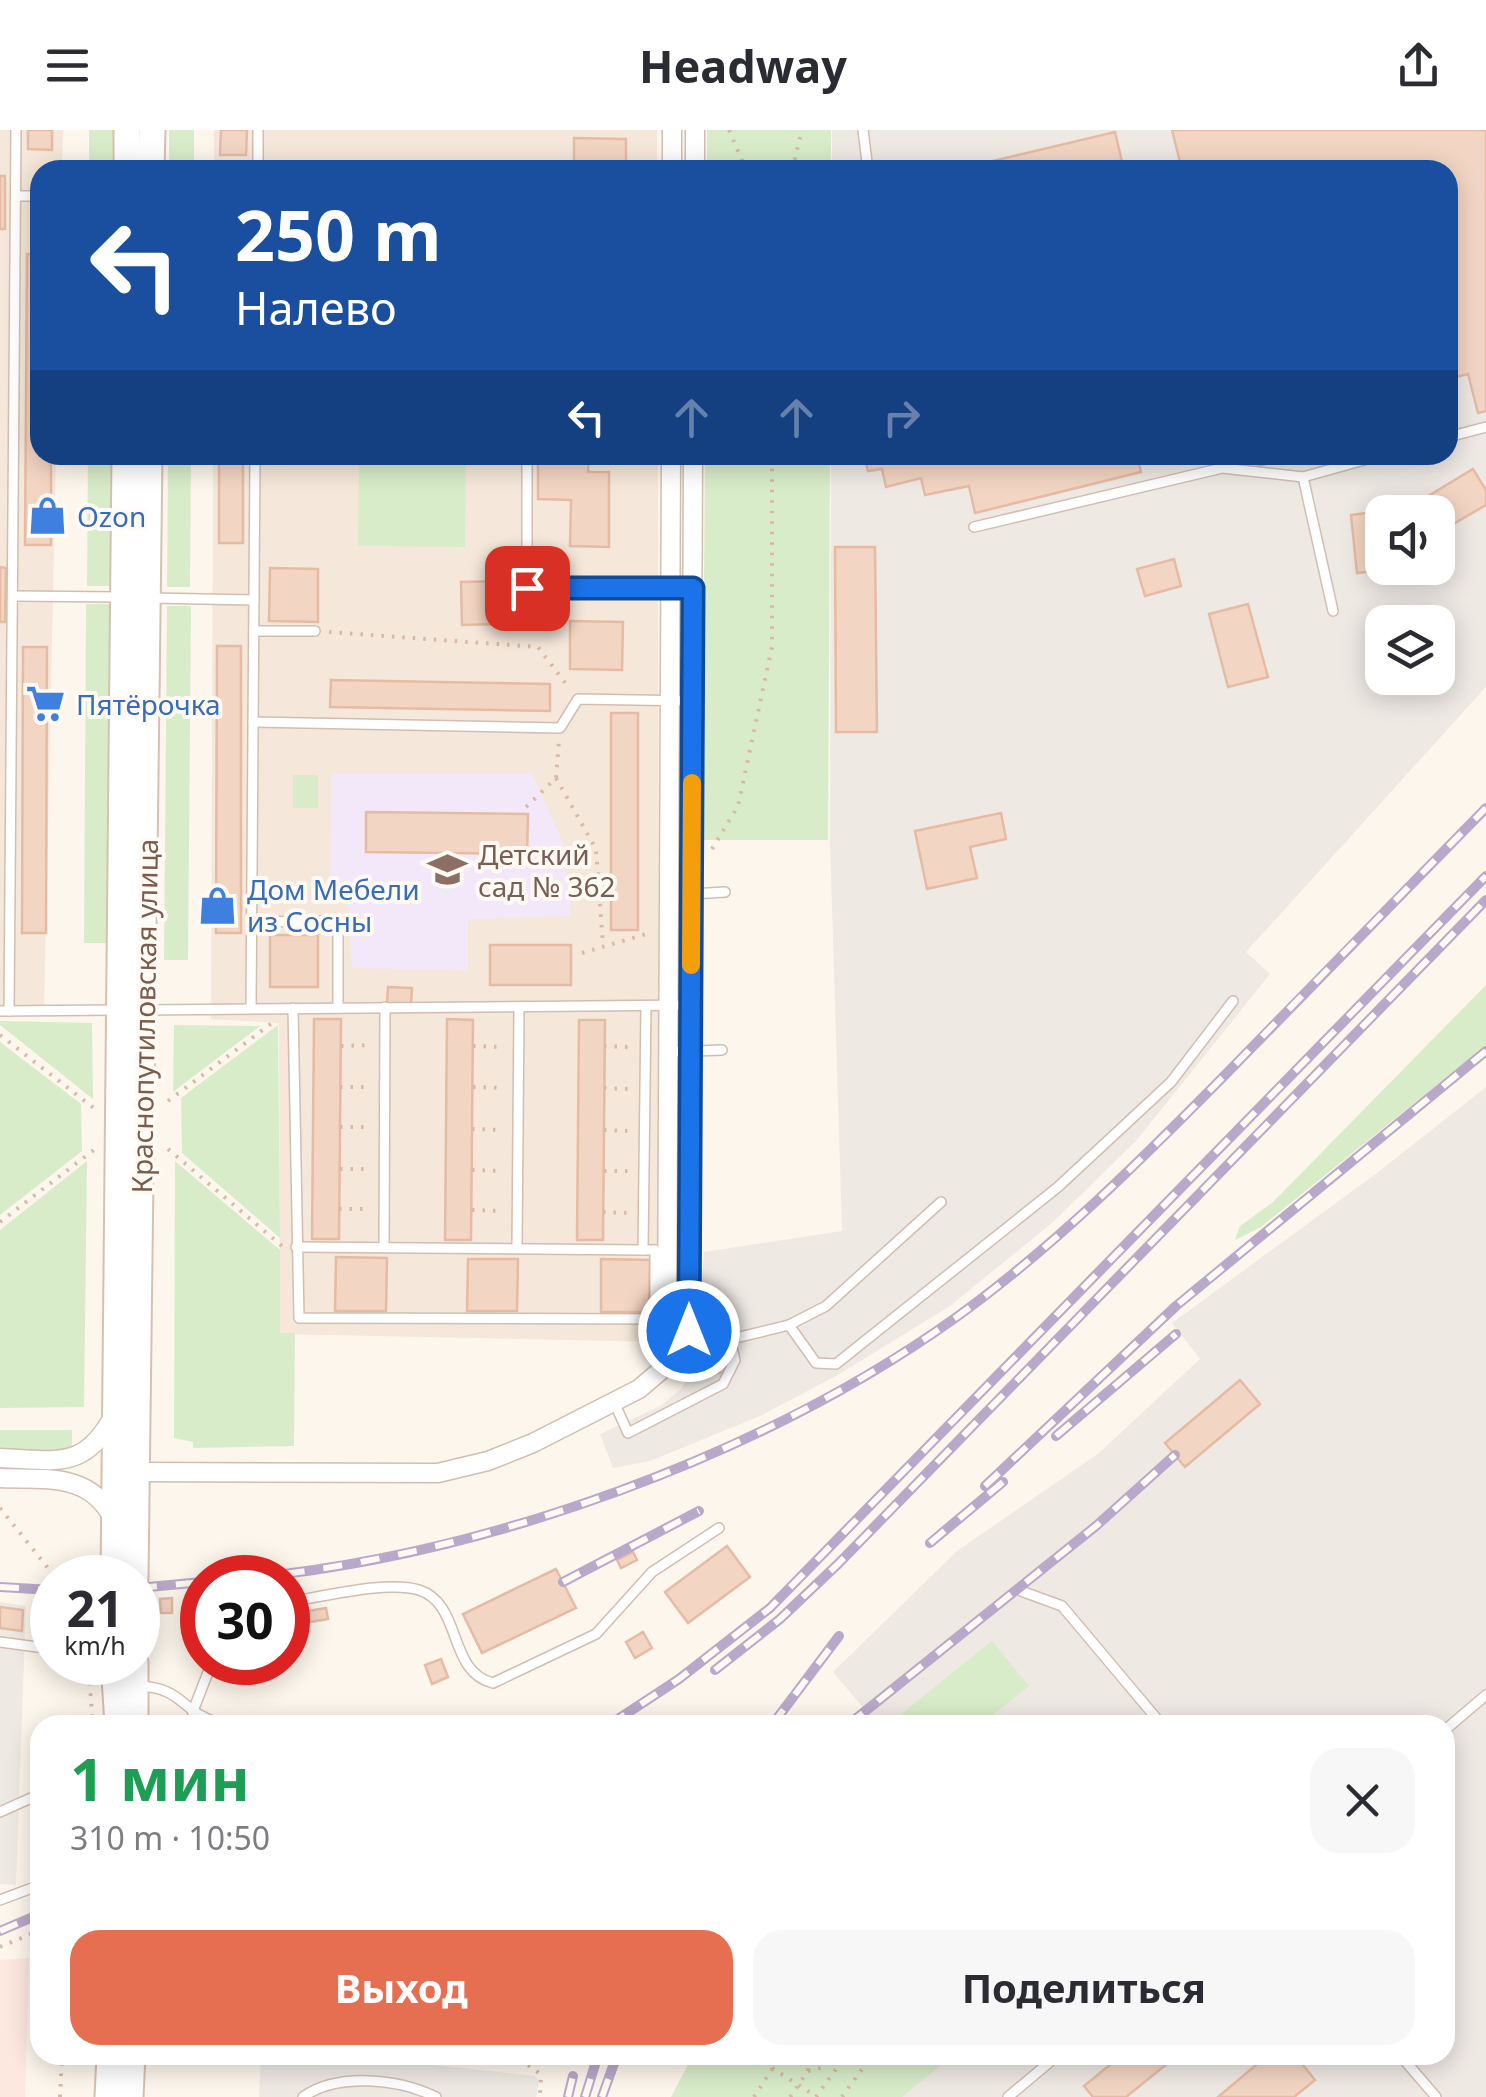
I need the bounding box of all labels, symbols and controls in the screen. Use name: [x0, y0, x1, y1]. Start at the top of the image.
text: Headway: [639, 35, 847, 96]
icon: menu: [40, 38, 95, 93]
icon: share: [1391, 38, 1446, 93]
text: 250 m: [235, 186, 442, 282]
icon: left: [70, 200, 200, 330]
text: Налево: [235, 277, 397, 338]
icon: left: [559, 390, 614, 445]
icon: ahead: [664, 390, 719, 445]
icon: ahead: [769, 390, 824, 445]
icon: right: [874, 390, 929, 445]
shop icon: Ozon: [26, 495, 68, 537]
map controls: [1365, 495, 1455, 695]
button: sound: [1365, 495, 1455, 585]
place label: Ozon: [77, 497, 146, 535]
pin: [485, 546, 570, 631]
icon: arrive: [500, 561, 555, 616]
button: layers: [1365, 605, 1455, 695]
supermarket icon: Пятёрочка: [25, 683, 67, 725]
place label: Пятёрочка: [76, 685, 221, 723]
place label: Детский сад № 362: [478, 835, 616, 905]
street label: Краснопутиловская улица: [122, 838, 166, 1194]
school or university icon: Детский сад № 362: [427, 849, 469, 891]
place label: Дом Мебели из Сосны: [247, 870, 420, 940]
shop icon: Дом Мебели из Сосны: [196, 884, 238, 926]
position arrow: [637, 1279, 741, 1383]
speed limit sign: 30: [180, 1555, 310, 1685]
text: 21: [66, 1574, 124, 1642]
text: km/h: [64, 1628, 126, 1662]
text: 1 мин: [70, 1737, 250, 1819]
button: close: [1310, 1748, 1415, 1853]
text: 310 m · 10:50: [70, 1816, 270, 1859]
button: Выход: [70, 1930, 733, 2045]
button: Поделиться: [753, 1930, 1415, 2045]

